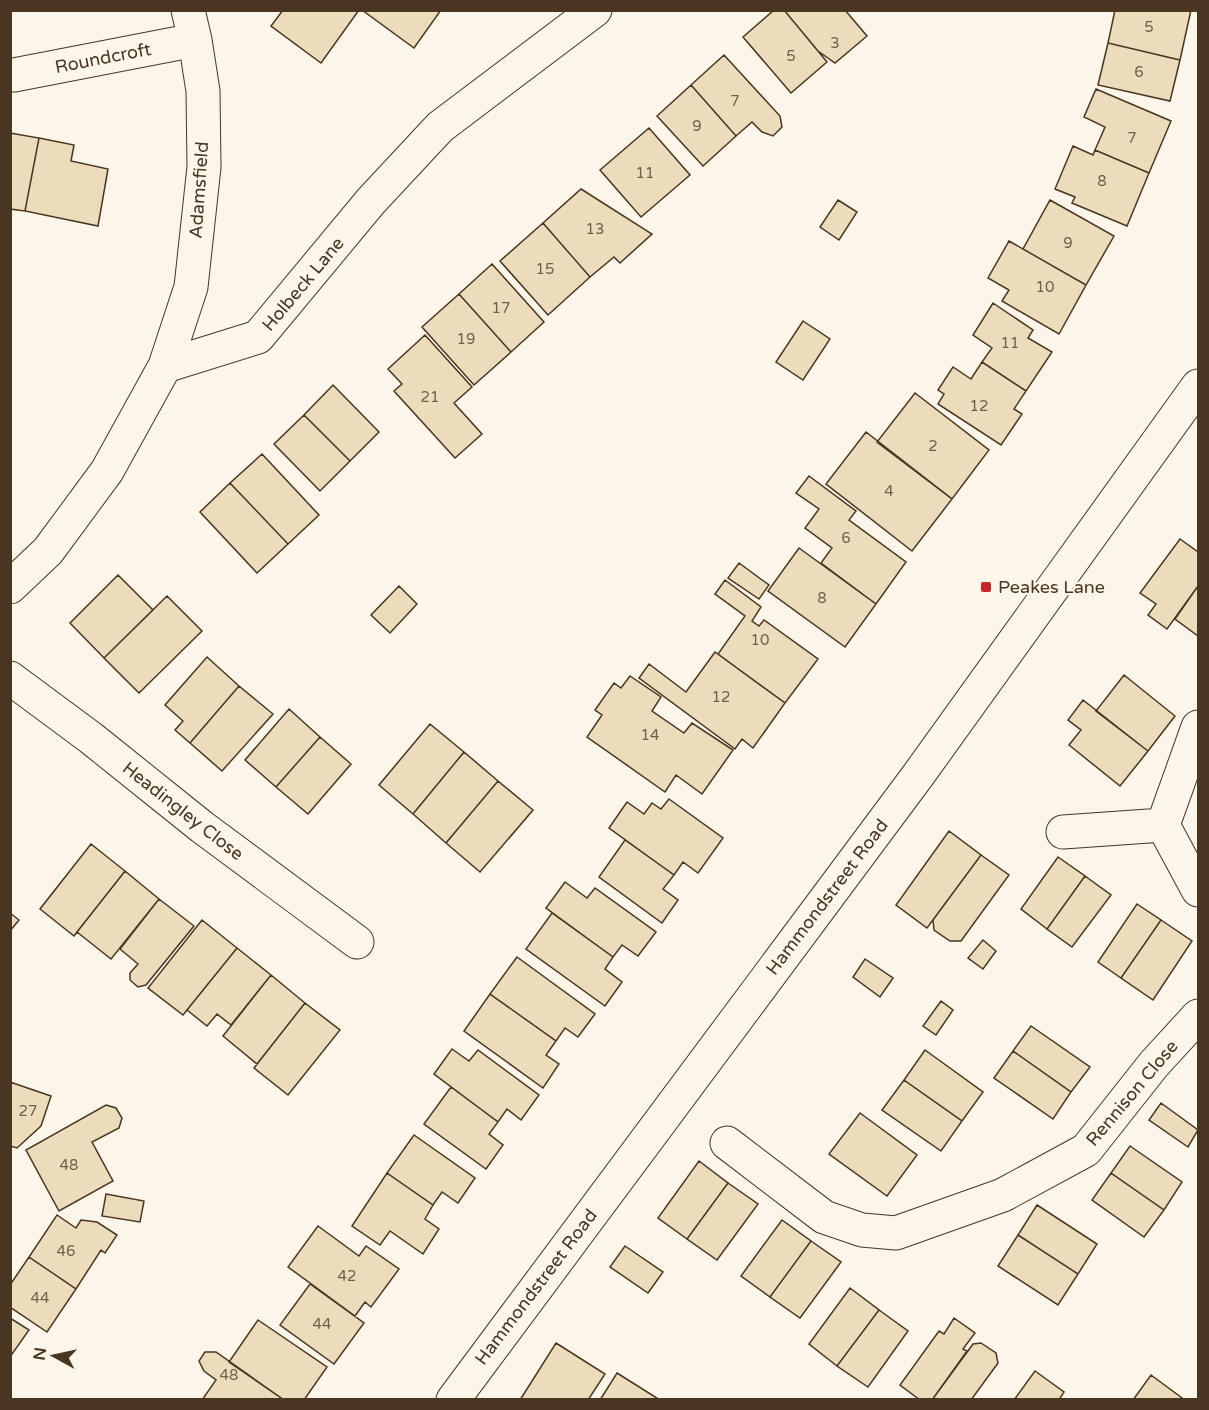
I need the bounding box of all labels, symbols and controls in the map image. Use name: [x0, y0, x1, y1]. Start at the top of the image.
house number: 5: [1144, 18, 1154, 36]
house number: 3: [830, 34, 840, 52]
street label: Roundcroft: [53, 38, 153, 78]
house number: 5: [786, 47, 796, 65]
house number: 6: [1134, 63, 1144, 81]
house number: 7: [730, 92, 740, 110]
house number: 9: [692, 117, 702, 135]
house number: 7: [1127, 129, 1137, 147]
street label: Adamsfield: [185, 141, 213, 239]
house number: 11: [636, 164, 654, 182]
house number: 8: [1097, 172, 1107, 190]
house number: 13: [586, 220, 604, 238]
street label: Holbeck Lane: [257, 232, 349, 336]
house number: 9: [1063, 234, 1073, 252]
house number: 15: [536, 260, 554, 278]
house number: 10: [1036, 278, 1054, 296]
house number: 17: [492, 299, 510, 317]
house number: 19: [457, 330, 475, 348]
house number: 11: [1001, 334, 1019, 352]
house number: 21: [421, 388, 439, 406]
house number: 12: [970, 397, 988, 415]
house number: 2: [928, 437, 938, 455]
house number: 4: [884, 482, 894, 500]
house number: 6: [841, 529, 851, 547]
place label: Peakes Lane: [998, 576, 1105, 598]
marker: Peakes Lane: [979, 580, 993, 594]
house number: 8: [817, 589, 827, 607]
house number: 10: [751, 631, 769, 649]
house number: 12: [712, 688, 730, 706]
house number: 14: [641, 726, 659, 744]
street label: Headingley Close: [118, 757, 248, 865]
street label: Hammondstreet Road: [761, 815, 893, 979]
street label: Rennison Close: [1081, 1036, 1183, 1150]
house number: 27: [19, 1102, 37, 1120]
house number: 48: [60, 1156, 78, 1174]
street label: Hammondstreet Road: [470, 1205, 602, 1369]
house number: 46: [57, 1242, 75, 1260]
house number: 42: [338, 1267, 356, 1285]
house number: 44: [31, 1289, 49, 1307]
house number: 44: [313, 1315, 331, 1333]
north arrow: [24, 1326, 84, 1386]
text: N: [29, 1346, 51, 1362]
house number: 48: [220, 1366, 238, 1384]

